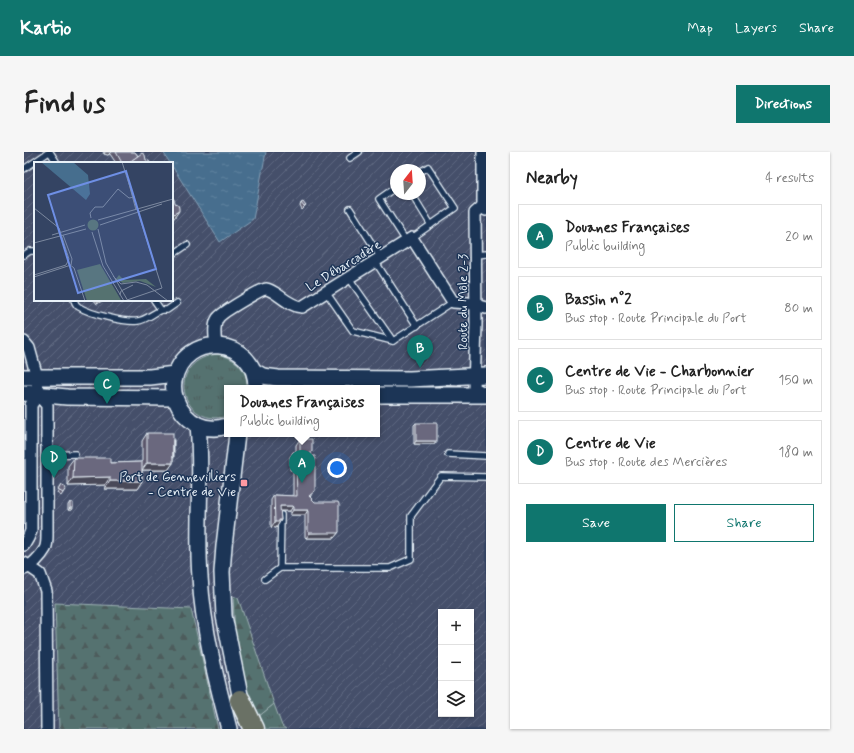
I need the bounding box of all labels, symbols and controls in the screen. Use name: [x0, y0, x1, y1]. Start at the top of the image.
text: Kartio: [20, 16, 71, 41]
text: Map: [687, 19, 713, 37]
text: Layers: [735, 19, 777, 37]
text: Share: [799, 19, 834, 37]
button: Directions: [736, 85, 830, 123]
text: Find us: [24, 86, 105, 123]
inset map: [34, 162, 173, 301]
north arrow: [390, 164, 426, 200]
text: Nearby: [526, 167, 578, 189]
text: 4 results: [765, 170, 814, 187]
text: Douanes Françaises: [565, 218, 690, 238]
text: A: [536, 228, 544, 245]
text: 20 m: [785, 228, 813, 245]
street label: Le Débarcadère: [303, 236, 384, 296]
text: Public building: [565, 238, 645, 255]
street label: Route du Môle 2-3: [455, 254, 472, 350]
text: Bassin n°2: [565, 290, 632, 310]
text: B: [536, 300, 544, 317]
text: 80 m: [784, 300, 813, 317]
text: Bus stop · Route Principale du Port: [565, 310, 747, 327]
pin: B: [407, 335, 433, 368]
text: Centre de Vie - Charbonnier: [565, 362, 754, 382]
pin: C: [94, 371, 120, 404]
text: C: [535, 372, 545, 389]
text: 150 m: [779, 372, 813, 389]
text: Bus stop · Route Principale du Port: [565, 382, 747, 399]
popup: [224, 385, 380, 437]
text: Douanes Françaises: [240, 393, 364, 413]
text: Public building: [240, 413, 320, 430]
text: Centre de Vie: [565, 434, 656, 454]
text: D: [536, 444, 544, 461]
text: 180 m: [778, 444, 813, 461]
pin: D: [41, 445, 67, 478]
pin: A: [289, 450, 315, 483]
text: Bus stop · Route des Mercières: [565, 454, 727, 471]
your location: [327, 458, 347, 478]
place label: Port de Gennevilliers - Centre de Vie: [119, 469, 236, 501]
marker: Port de Gennevilliers - Centre de Vie: [239, 478, 249, 488]
button: Save: [526, 504, 666, 542]
button: Share: [674, 504, 814, 542]
map controls: [438, 609, 474, 717]
button: +: [438, 609, 474, 645]
button: −: [438, 645, 474, 681]
button: layers: [438, 681, 474, 717]

